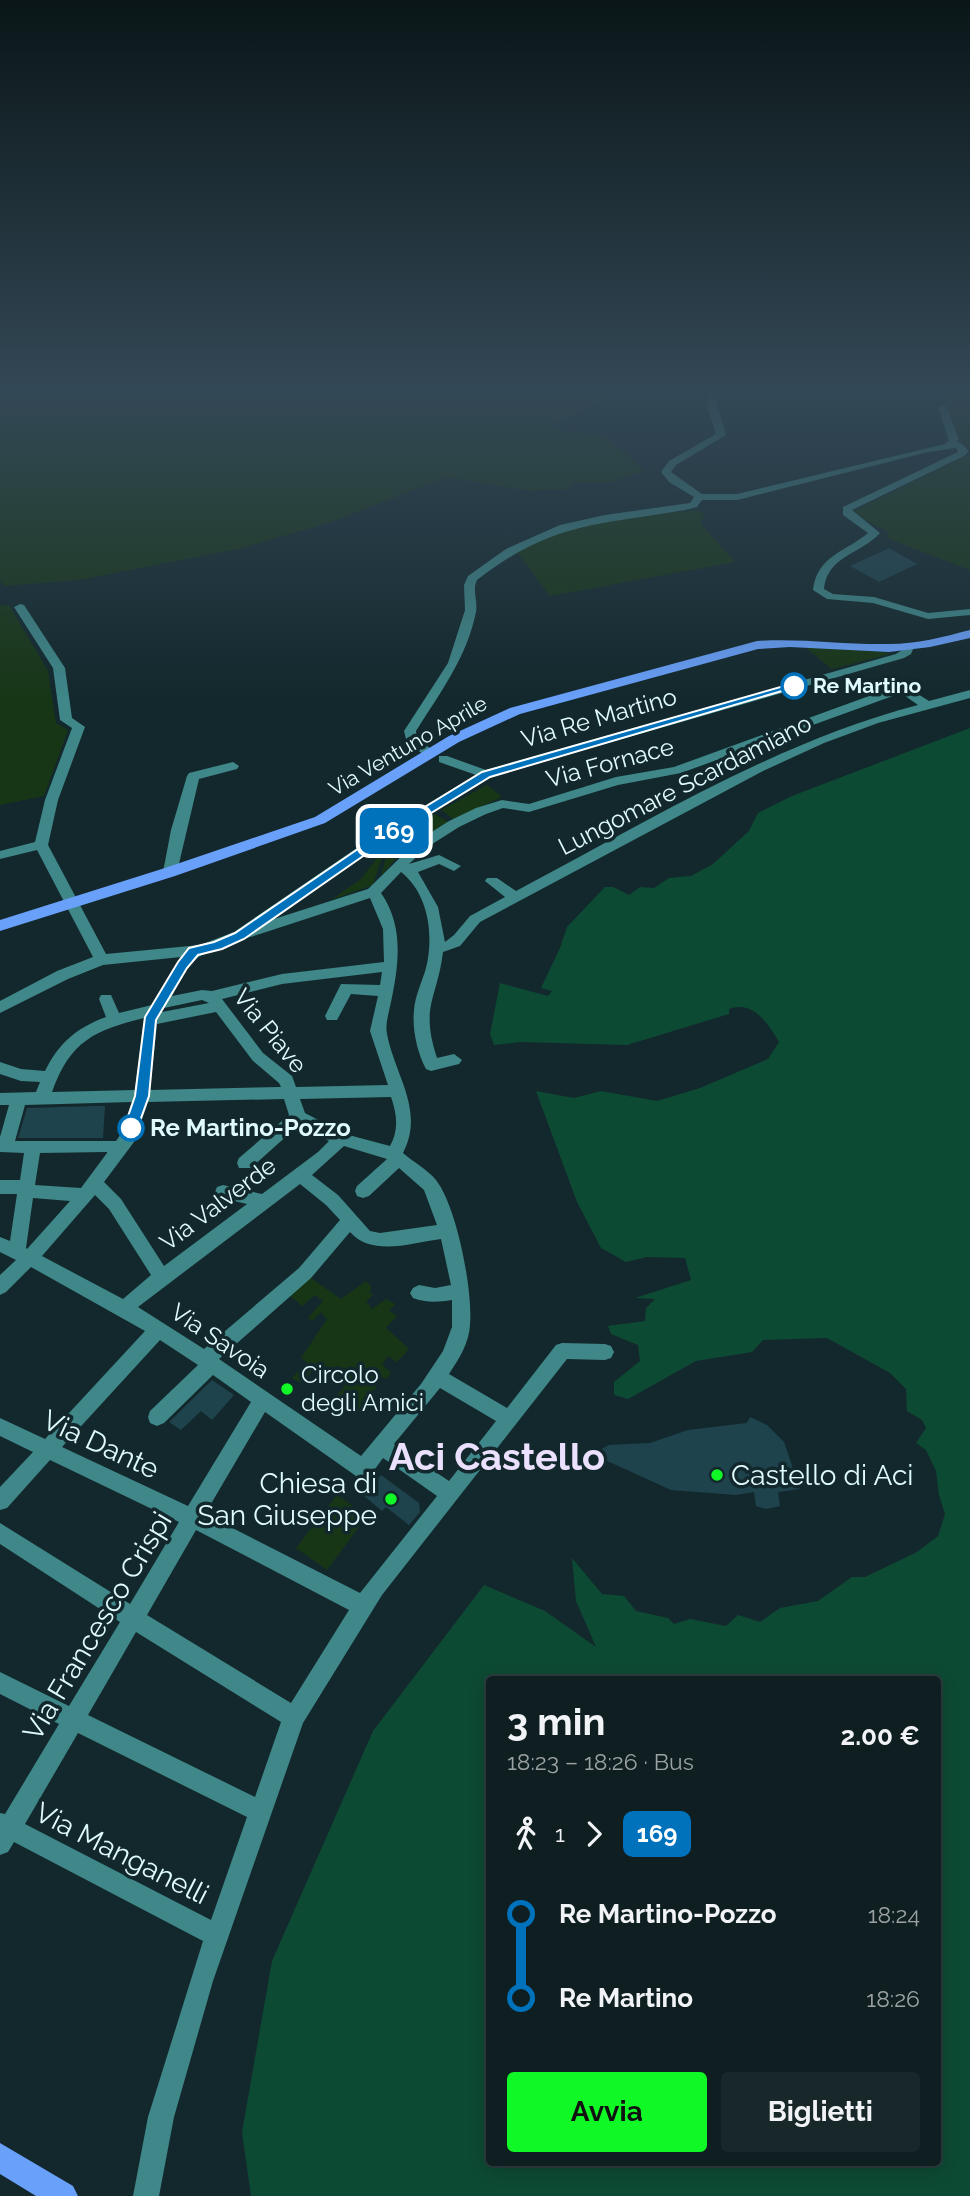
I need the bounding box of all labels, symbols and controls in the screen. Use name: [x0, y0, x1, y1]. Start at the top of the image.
marker: Re Martino: [781, 673, 807, 699]
place label: Re Martino: [813, 673, 922, 698]
street label: Via Re Martino: [518, 682, 680, 754]
street label: Via Ventuno Aprile: [324, 690, 491, 801]
street label: Lungomare Scardamiano: [553, 708, 816, 861]
street label: Via Fornace: [543, 732, 677, 793]
line badge: 169: [354, 808, 434, 854]
text: 169: [374, 816, 414, 845]
street label: Via Piave: [228, 983, 313, 1079]
place label: Re Martino-Pozzo: [150, 1113, 351, 1142]
marker: Re Martino-Pozzo: [118, 1115, 144, 1141]
street label: Via Valverde: [154, 1151, 281, 1257]
street label: Via Savoia: [165, 1297, 275, 1384]
place label: Circolo degli Amici: [301, 1360, 424, 1417]
marker: Circolo degli Amici: [279, 1381, 295, 1397]
street label: Via Dante: [37, 1403, 164, 1486]
district label: Aci Castello: [389, 1434, 605, 1479]
place label: Castello di Aci: [731, 1459, 913, 1492]
place label: Chiesa di San Giuseppe: [198, 1467, 377, 1532]
marker: Castello di Aci: [709, 1467, 725, 1483]
marker: Chiesa di San Giuseppe: [383, 1491, 399, 1507]
street label: Via Francesco Crispi: [16, 1506, 179, 1746]
text: 3 min: [507, 1699, 605, 1744]
text: 2.00 €: [841, 1721, 920, 1751]
text: 18:23 – 18:26 · Bus: [507, 1748, 694, 1775]
street label: Via Manganelli: [30, 1796, 214, 1911]
icon: walk: [507, 1815, 545, 1853]
icon: forward: [575, 1815, 613, 1853]
text: 169: [637, 1819, 677, 1848]
text: 1: [555, 1820, 565, 1847]
text: Re Martino-Pozzo: [559, 1899, 777, 1929]
text: 18:24: [868, 1901, 920, 1928]
text: Re Martino: [559, 1983, 693, 2013]
text: 18:26: [866, 1985, 920, 2012]
button: Avvia: [507, 2072, 707, 2152]
button: Biglietti: [721, 2072, 920, 2152]

